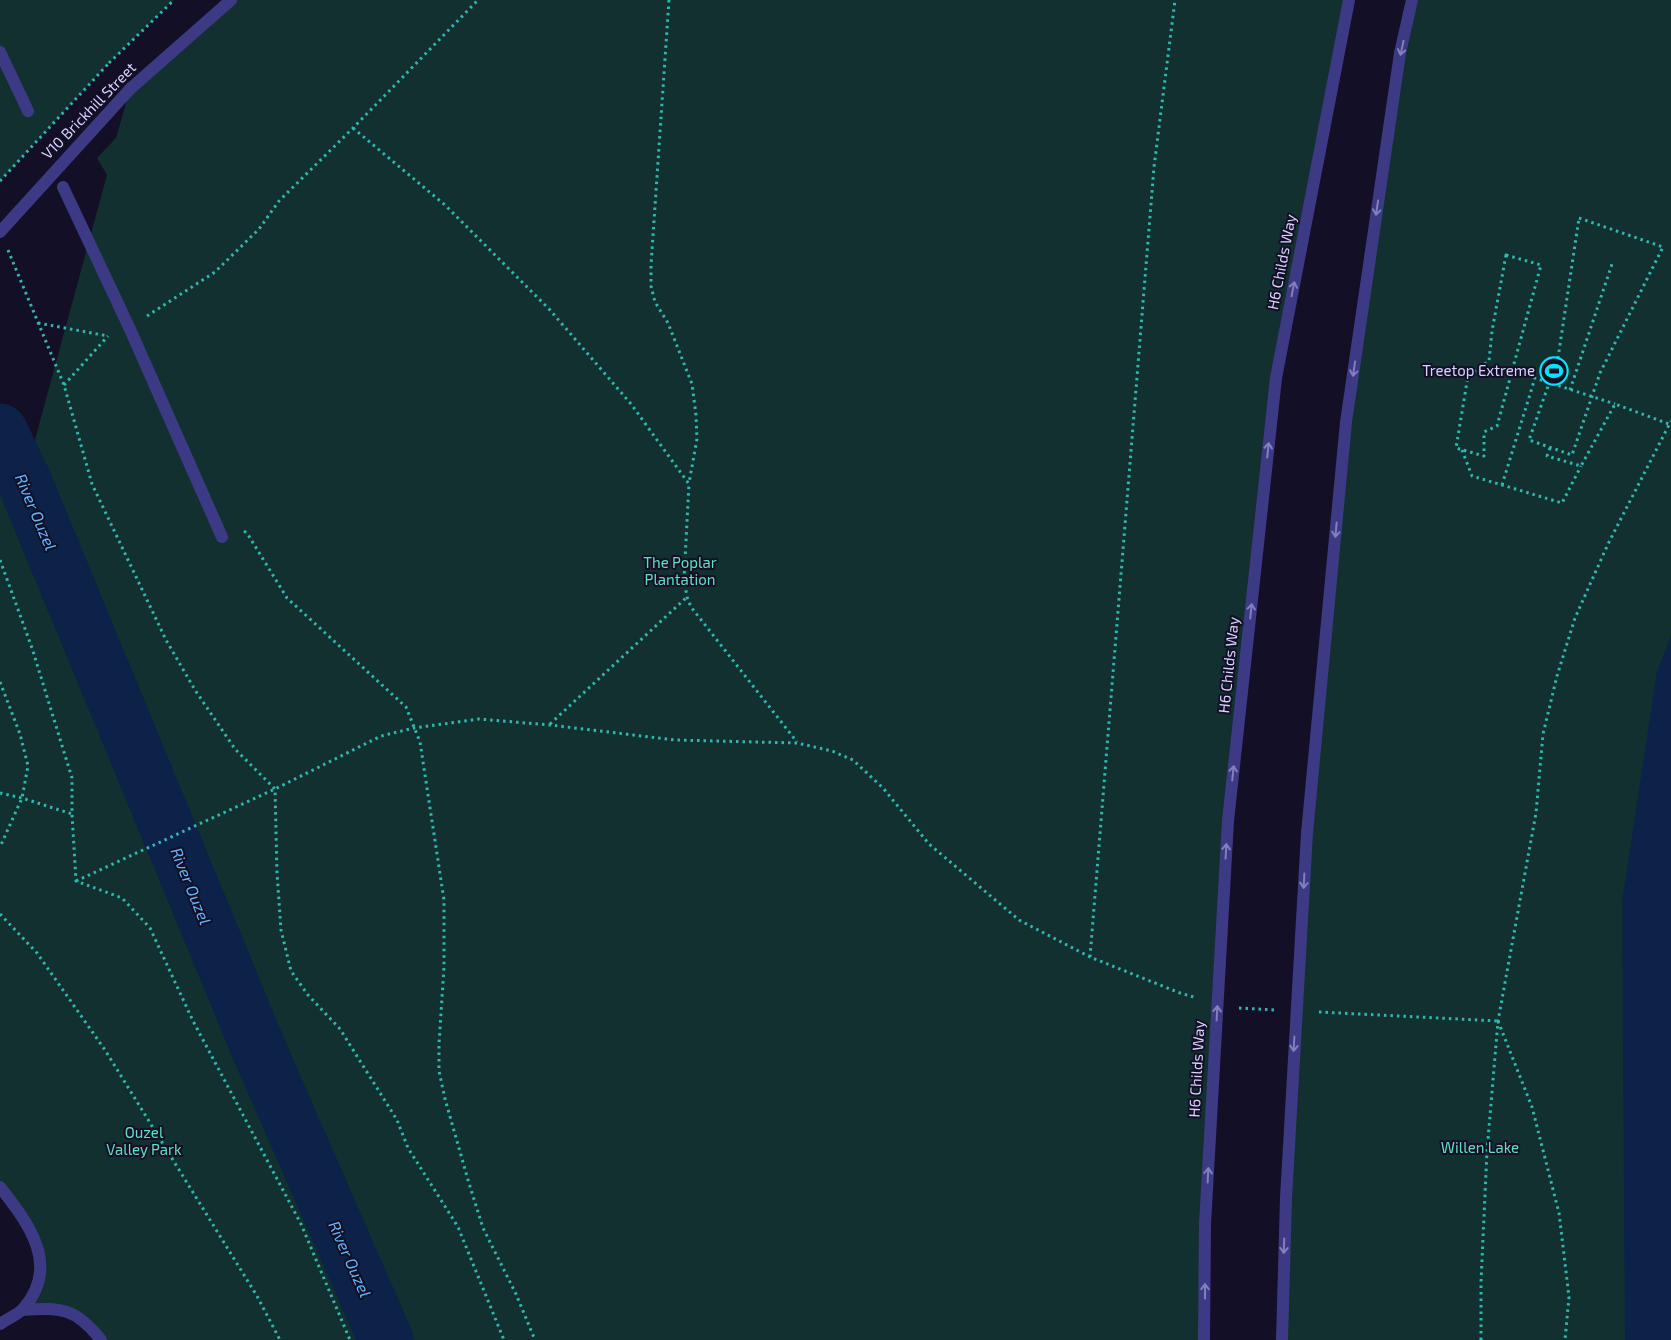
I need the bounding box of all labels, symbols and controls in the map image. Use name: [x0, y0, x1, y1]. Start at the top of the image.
one-way arrow: [1396, 39, 1406, 55]
street label: V10 Brickhill Street: [38, 58, 139, 162]
one-way arrow: [1372, 200, 1382, 216]
street label: H6 Childs Way: [1263, 212, 1299, 311]
one-way arrow: [1289, 282, 1298, 298]
sports icon: Treetop Extreme: [1539, 356, 1569, 386]
one-way arrow: [1348, 361, 1358, 377]
place label: Treetop Extreme: [1422, 361, 1535, 379]
one-way arrow: [1263, 442, 1273, 458]
water label: River Ouzel: [12, 471, 61, 553]
one-way arrow: [1331, 522, 1340, 538]
park label: The Poplar Plantation: [643, 553, 717, 588]
one-way arrow: [1246, 604, 1256, 620]
street label: H6 Childs Way: [1214, 616, 1242, 714]
one-way arrow: [1228, 765, 1238, 781]
one-way arrow: [1222, 843, 1231, 859]
water label: River Ouzel: [167, 844, 216, 927]
one-way arrow: [1299, 873, 1308, 889]
one-way arrow: [1212, 1005, 1221, 1021]
street label: H6 Childs Way: [1184, 1020, 1208, 1118]
one-way arrow: [1290, 1035, 1299, 1051]
park label: Ouzel Valley Park: [106, 1123, 182, 1158]
park label: Willen Lake: [1441, 1138, 1519, 1156]
one-way arrow: [1203, 1167, 1212, 1183]
water label: River Ouzel: [325, 1218, 376, 1300]
one-way arrow: [1279, 1238, 1289, 1254]
one-way arrow: [1200, 1284, 1209, 1300]

